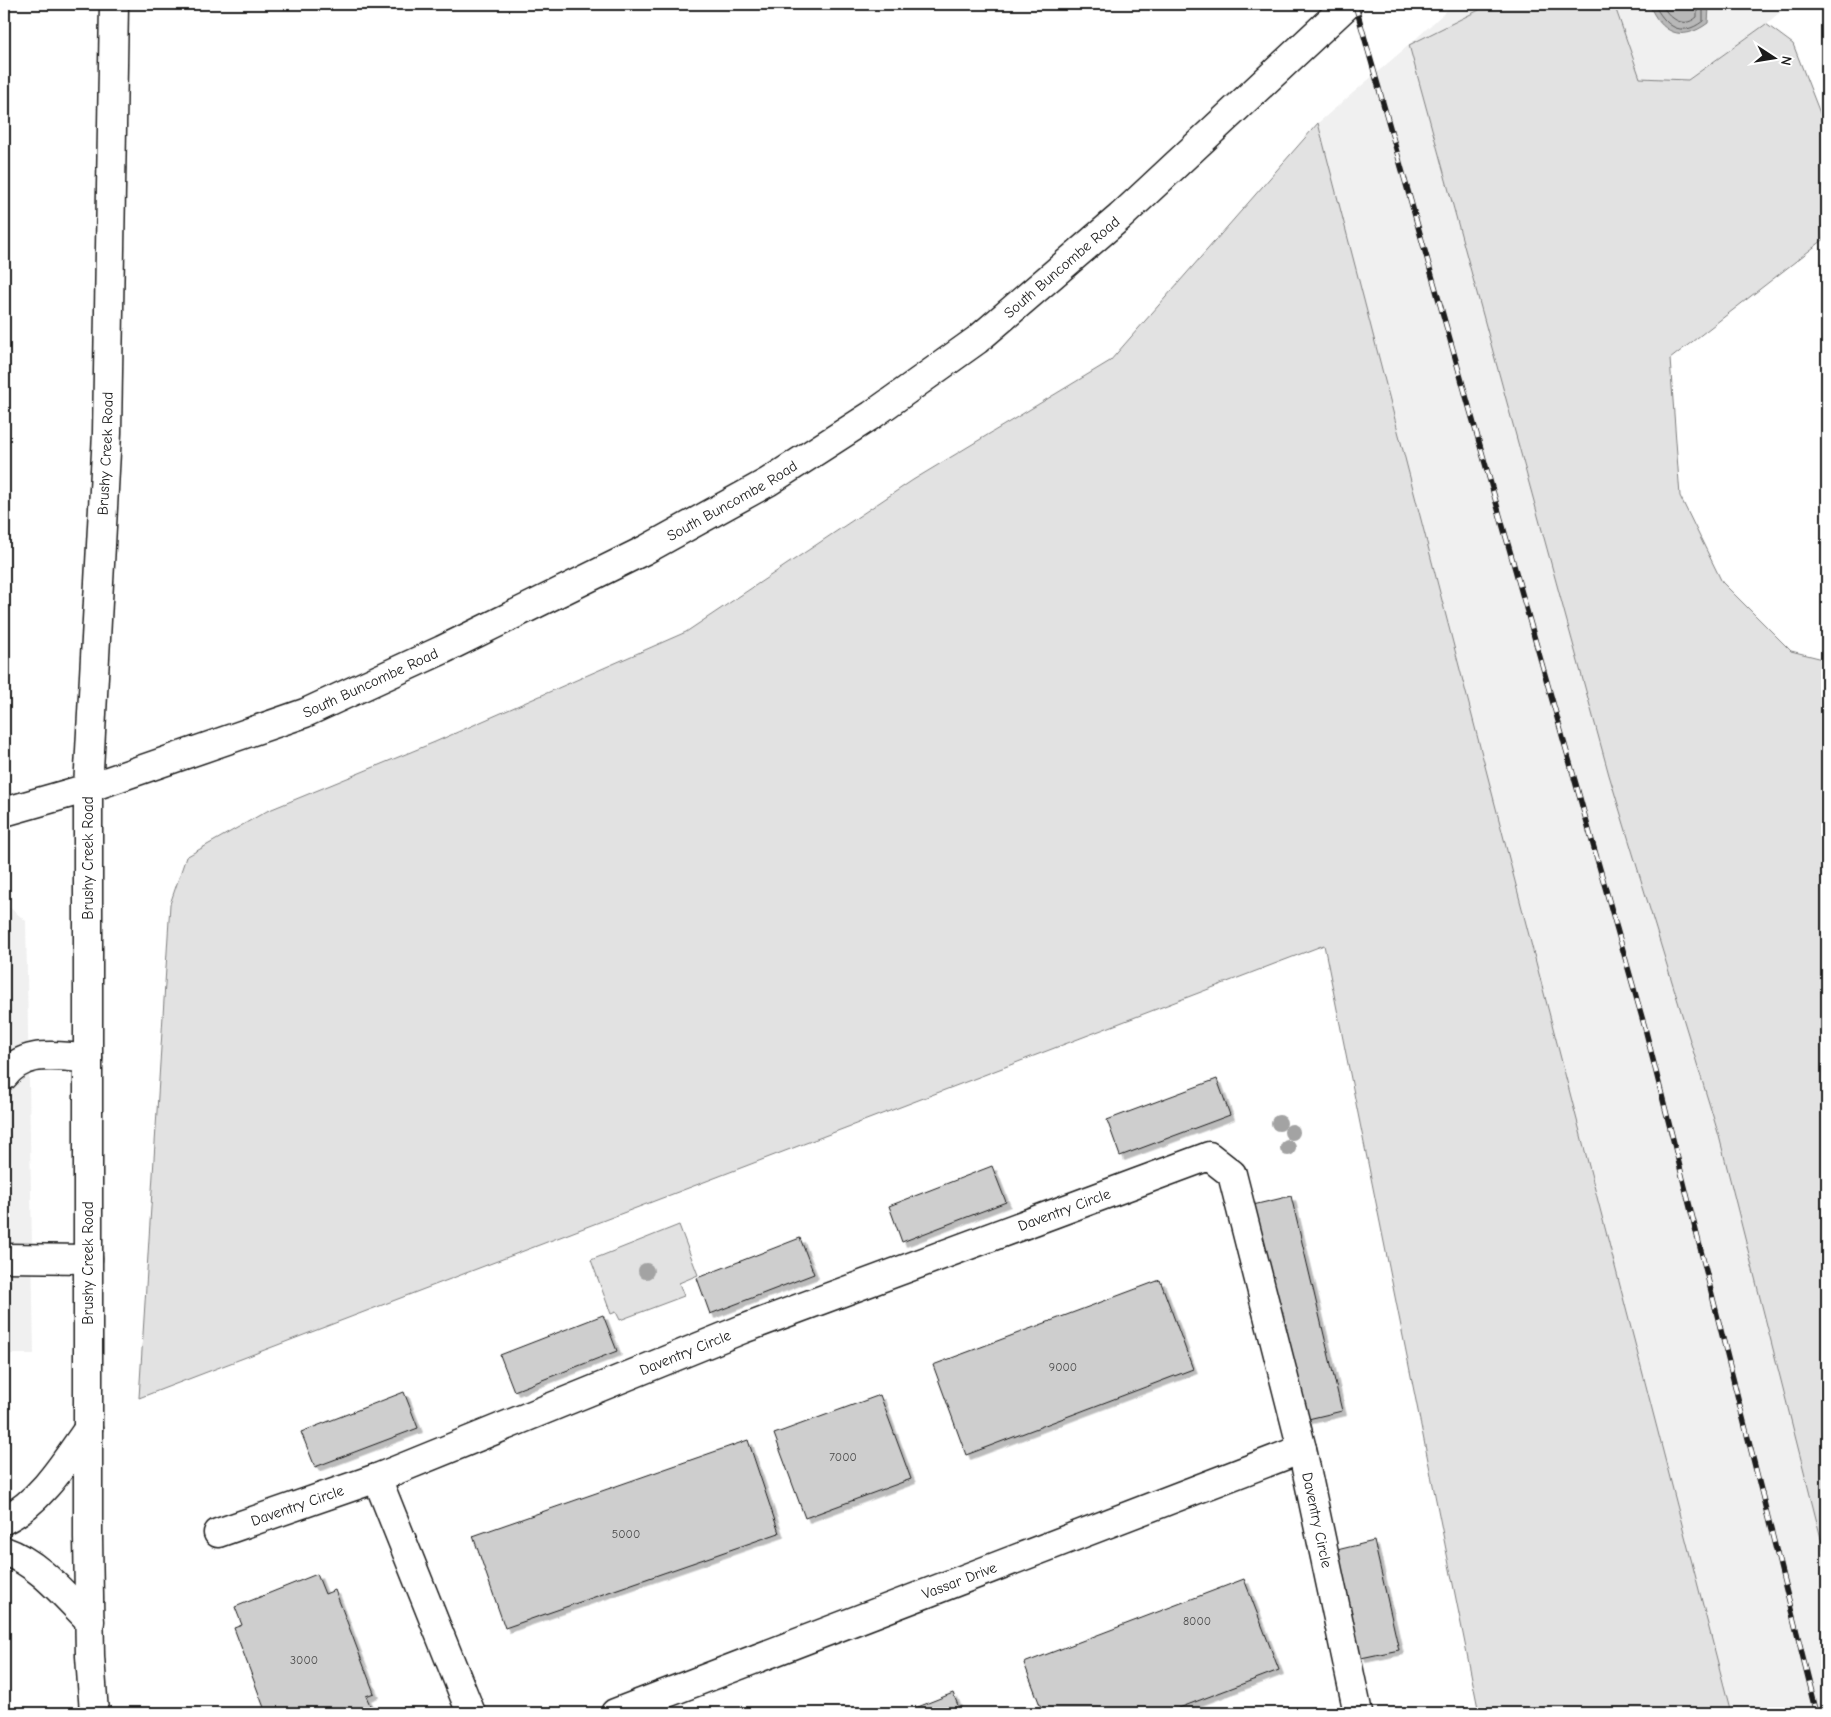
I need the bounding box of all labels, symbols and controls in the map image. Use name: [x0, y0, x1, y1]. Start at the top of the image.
north arrow: [1748, 32, 1798, 82]
text: N: [1777, 54, 1795, 67]
street label: South Buncombe Road: [1000, 212, 1123, 322]
street label: Brushy Creek Road: [94, 392, 117, 516]
street label: South Buncombe Road: [664, 457, 801, 545]
street label: South Buncombe Road: [300, 644, 441, 722]
street label: Brushy Creek Road: [79, 796, 97, 920]
street label: Daventry Circle: [1015, 1184, 1113, 1235]
street label: Brushy Creek Road: [79, 1201, 97, 1325]
street label: Daventry Circle: [637, 1326, 734, 1379]
house number: 9000: [1049, 1360, 1077, 1374]
house number: 7000: [829, 1450, 857, 1464]
street label: Daventry Circle: [1298, 1471, 1336, 1570]
street label: Daventry Circle: [249, 1481, 347, 1530]
house number: 5000: [612, 1527, 640, 1541]
street label: Vassar Drive: [920, 1558, 1000, 1603]
house number: 8000: [1183, 1614, 1211, 1628]
house number: 3000: [290, 1653, 318, 1667]

